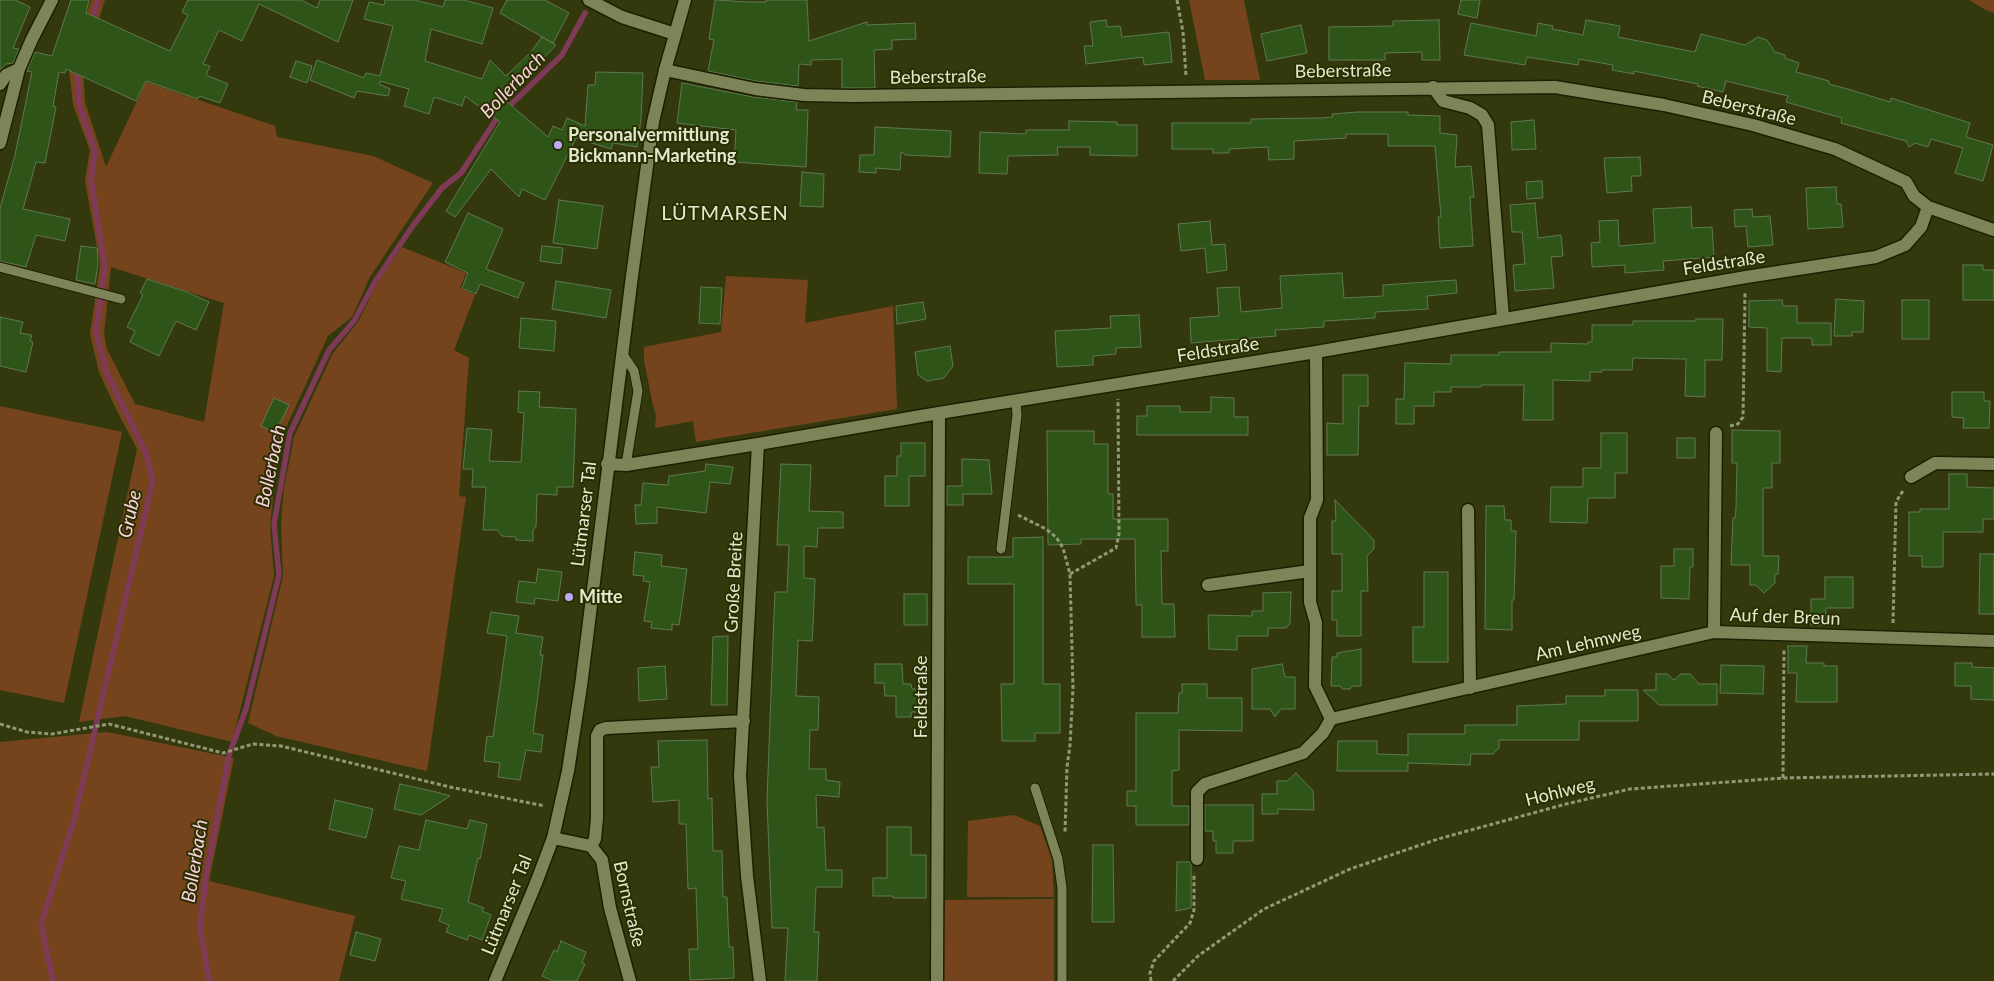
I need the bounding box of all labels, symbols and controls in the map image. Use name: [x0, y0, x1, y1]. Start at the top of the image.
water label: Bollerbach: [476, 47, 550, 123]
street label: Beberstraße: [1295, 59, 1391, 83]
street label: Beberstraße: [890, 65, 986, 89]
street label: Beberstraße: [1700, 86, 1798, 130]
place label: Personalvermittlung Bickmann-Marketing: [568, 124, 736, 166]
marker: Personalvermittlung Bickmann-Marketing: [552, 139, 564, 151]
district label: LÜTMARSEN: [660, 202, 790, 226]
street label: Feldstraße: [1681, 246, 1767, 280]
street label: Feldstraße: [1175, 333, 1261, 367]
water label: Bollerbach: [251, 423, 291, 509]
street label: Lütmarser Tal: [567, 460, 601, 568]
water label: Grube: [113, 488, 147, 540]
street label: Große Breite: [721, 531, 747, 633]
place label: Mitte: [579, 586, 623, 608]
marker: Mitte: [563, 591, 575, 603]
street label: Auf der Breun: [1729, 604, 1841, 630]
street label: Am Lehmweg: [1533, 620, 1643, 666]
street label: Feldstraße: [910, 656, 932, 738]
street label: Hohlweg: [1523, 773, 1597, 811]
water label: Bollerbach: [177, 818, 213, 904]
street label: Lütmarser Tal: [477, 852, 537, 958]
street label: Bornstraße: [609, 859, 649, 949]

